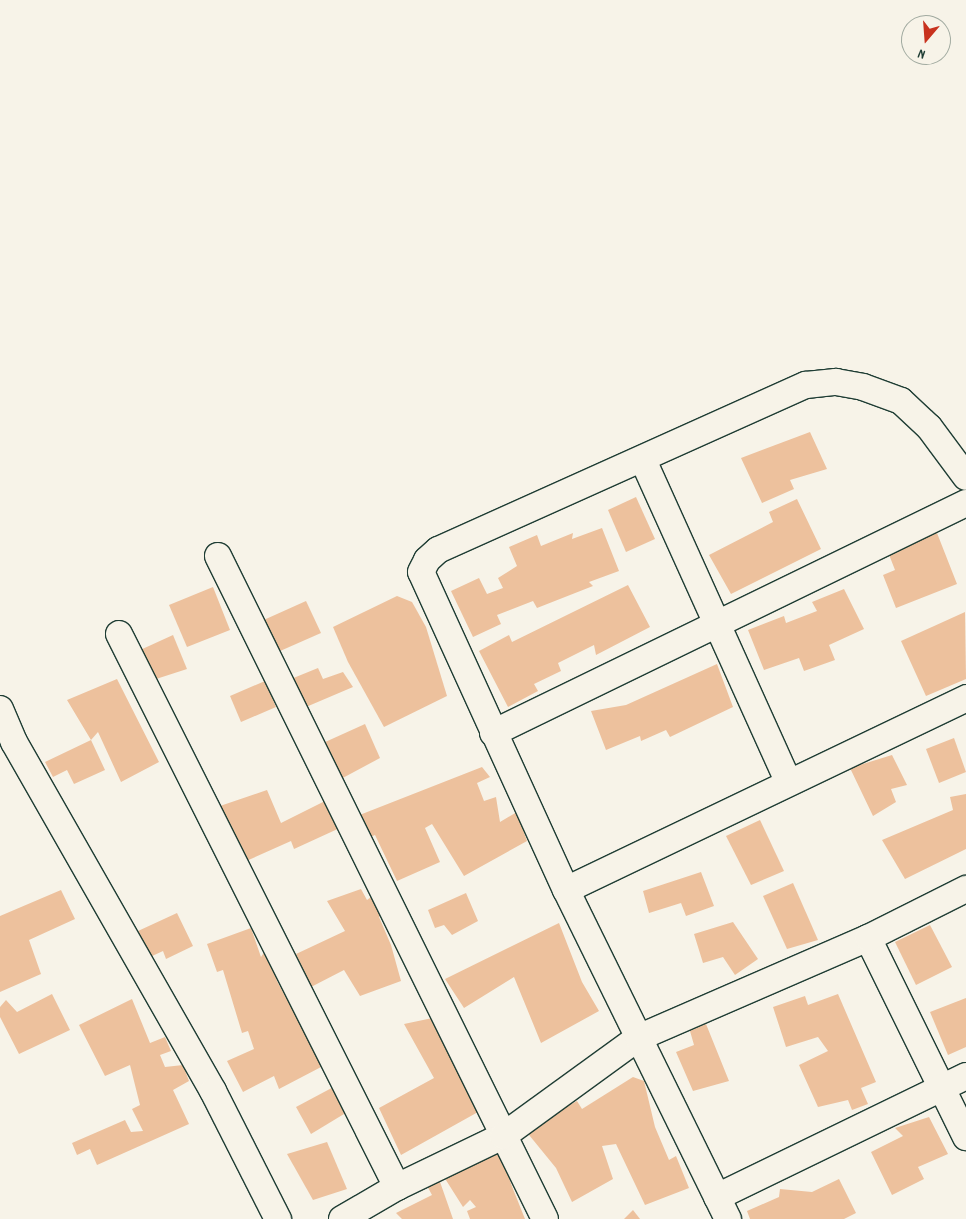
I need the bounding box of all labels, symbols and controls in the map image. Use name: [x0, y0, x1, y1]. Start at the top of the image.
north arrow: [901, 15, 951, 65]
text: N: [915, 43, 928, 64]

